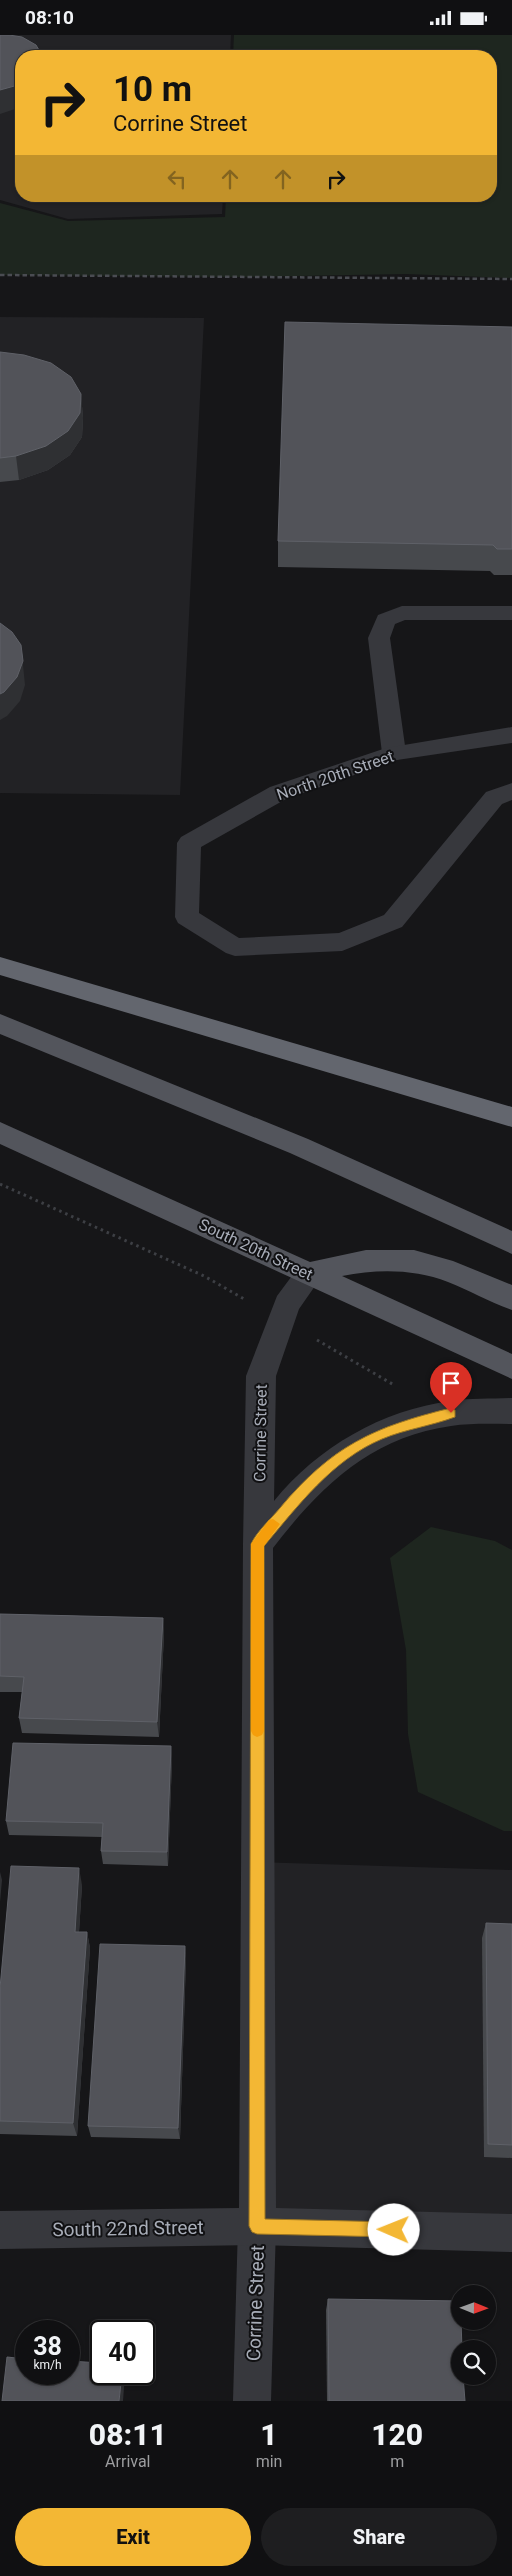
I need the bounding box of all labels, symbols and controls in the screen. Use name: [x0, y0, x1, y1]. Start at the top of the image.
text: 08:10: [25, 6, 74, 29]
text: 10 m: [113, 69, 192, 110]
icon: right: [30, 70, 95, 135]
text: Corrine Street: [113, 111, 247, 136]
icon: left: [163, 165, 191, 193]
icon: ahead: [216, 165, 244, 193]
icon: ahead: [269, 165, 297, 193]
icon: right: [322, 165, 350, 193]
street label: North 20th Street: [274, 747, 396, 804]
street label: South 20th Street: [196, 1215, 316, 1284]
pin: [430, 1362, 472, 1413]
icon: arrive: [437, 1369, 465, 1397]
street label: Corrine Street: [250, 1384, 271, 1482]
position arrow: [367, 2203, 419, 2255]
street label: South 22nd Street: [52, 2216, 204, 2241]
street label: Corrine Street: [242, 2245, 269, 2361]
north arrow: [451, 2285, 496, 2330]
map controls: [451, 2285, 496, 2385]
speed limit sign: 40: [90, 2320, 155, 2385]
text: 38: [33, 2332, 62, 2361]
button: search: [451, 2340, 496, 2385]
text: km/h: [33, 2358, 62, 2372]
text: 08:11: [89, 2417, 167, 2452]
text: 1: [260, 2417, 278, 2452]
text: 120: [371, 2417, 423, 2452]
text: Arrival: [105, 2452, 151, 2471]
text: min: [256, 2452, 282, 2471]
text: m: [390, 2452, 404, 2471]
button: Exit: [15, 2508, 251, 2566]
button: Share: [261, 2508, 497, 2566]

